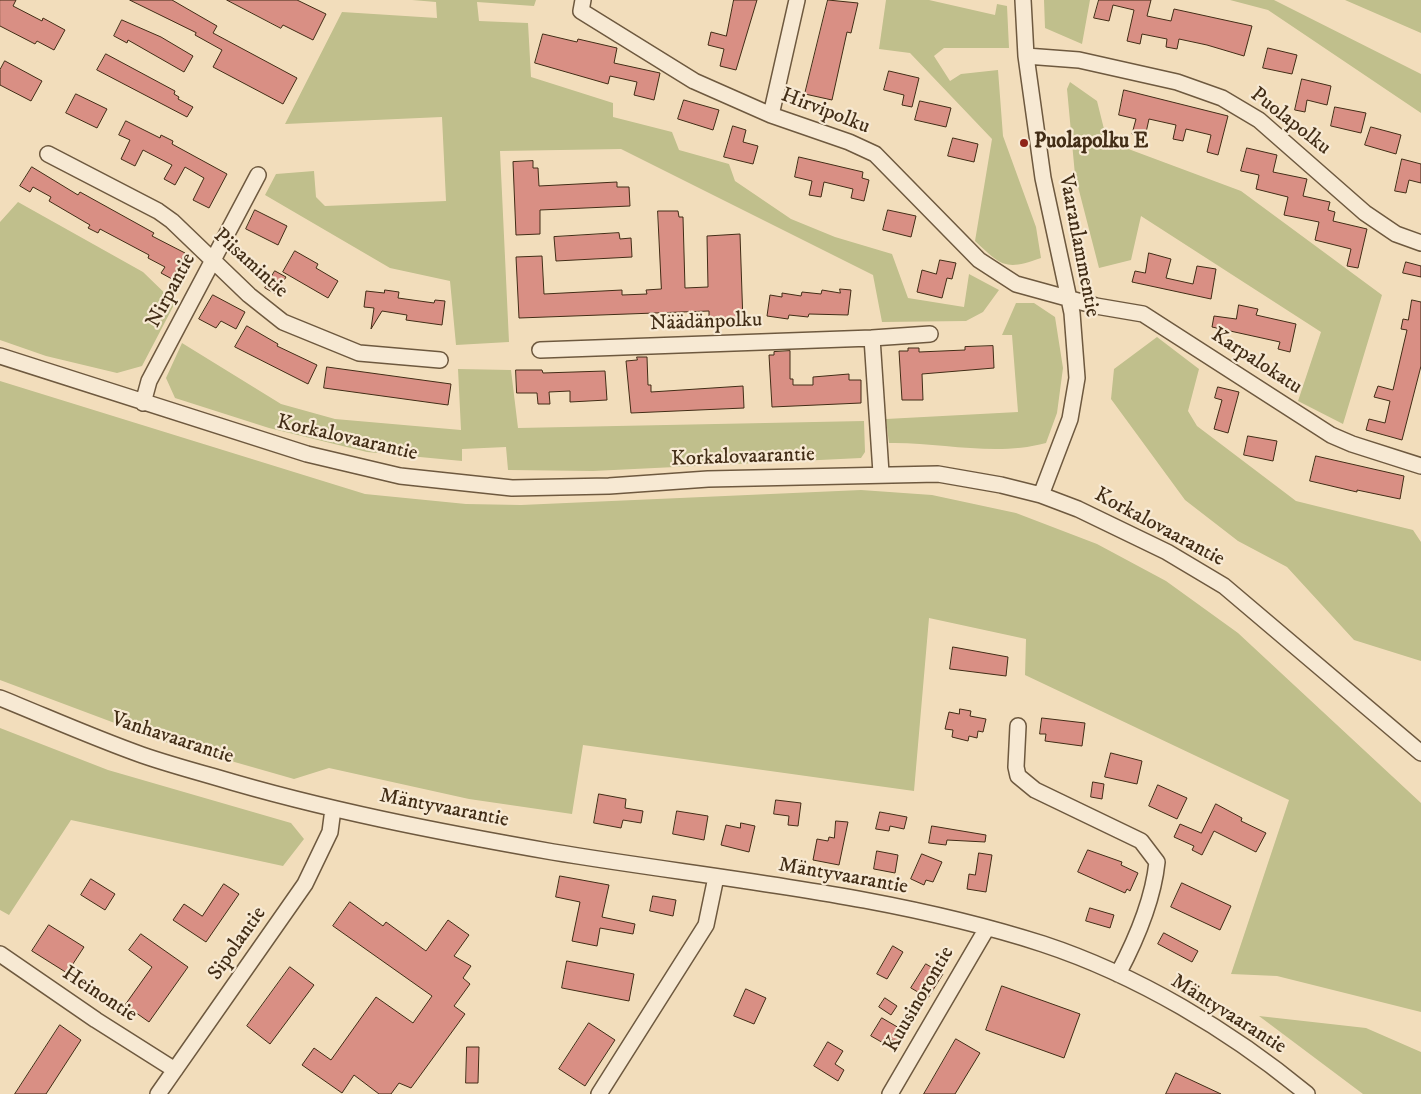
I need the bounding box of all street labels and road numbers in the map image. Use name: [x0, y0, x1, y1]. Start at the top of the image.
street label: Puolapolku: [1245, 83, 1335, 161]
street label: Hirvipolku: [777, 84, 873, 140]
street label: Vaaranlammentie: [1052, 173, 1104, 319]
street label: Piisamintie: [207, 224, 293, 304]
street label: Nirpantie: [142, 249, 202, 333]
street label: Näädänpolku: [649, 308, 763, 338]
street label: Karpalokatu: [1206, 323, 1306, 401]
street label: Korkalovaarantie: [274, 411, 420, 467]
street label: Korkalovaarantie: [671, 443, 815, 473]
street label: Korkalovaarantie: [1090, 483, 1228, 573]
street label: Vanhavaarantie: [108, 707, 236, 771]
street label: Mäntyvaarantie: [377, 784, 511, 834]
street label: Mäntyvaarantie: [776, 853, 910, 901]
street label: Sipolantie: [204, 902, 272, 986]
street label: Kuusinorontie: [880, 943, 960, 1057]
street label: Heinontie: [57, 961, 141, 1029]
street label: Mäntyvaarantie: [1166, 970, 1290, 1060]

